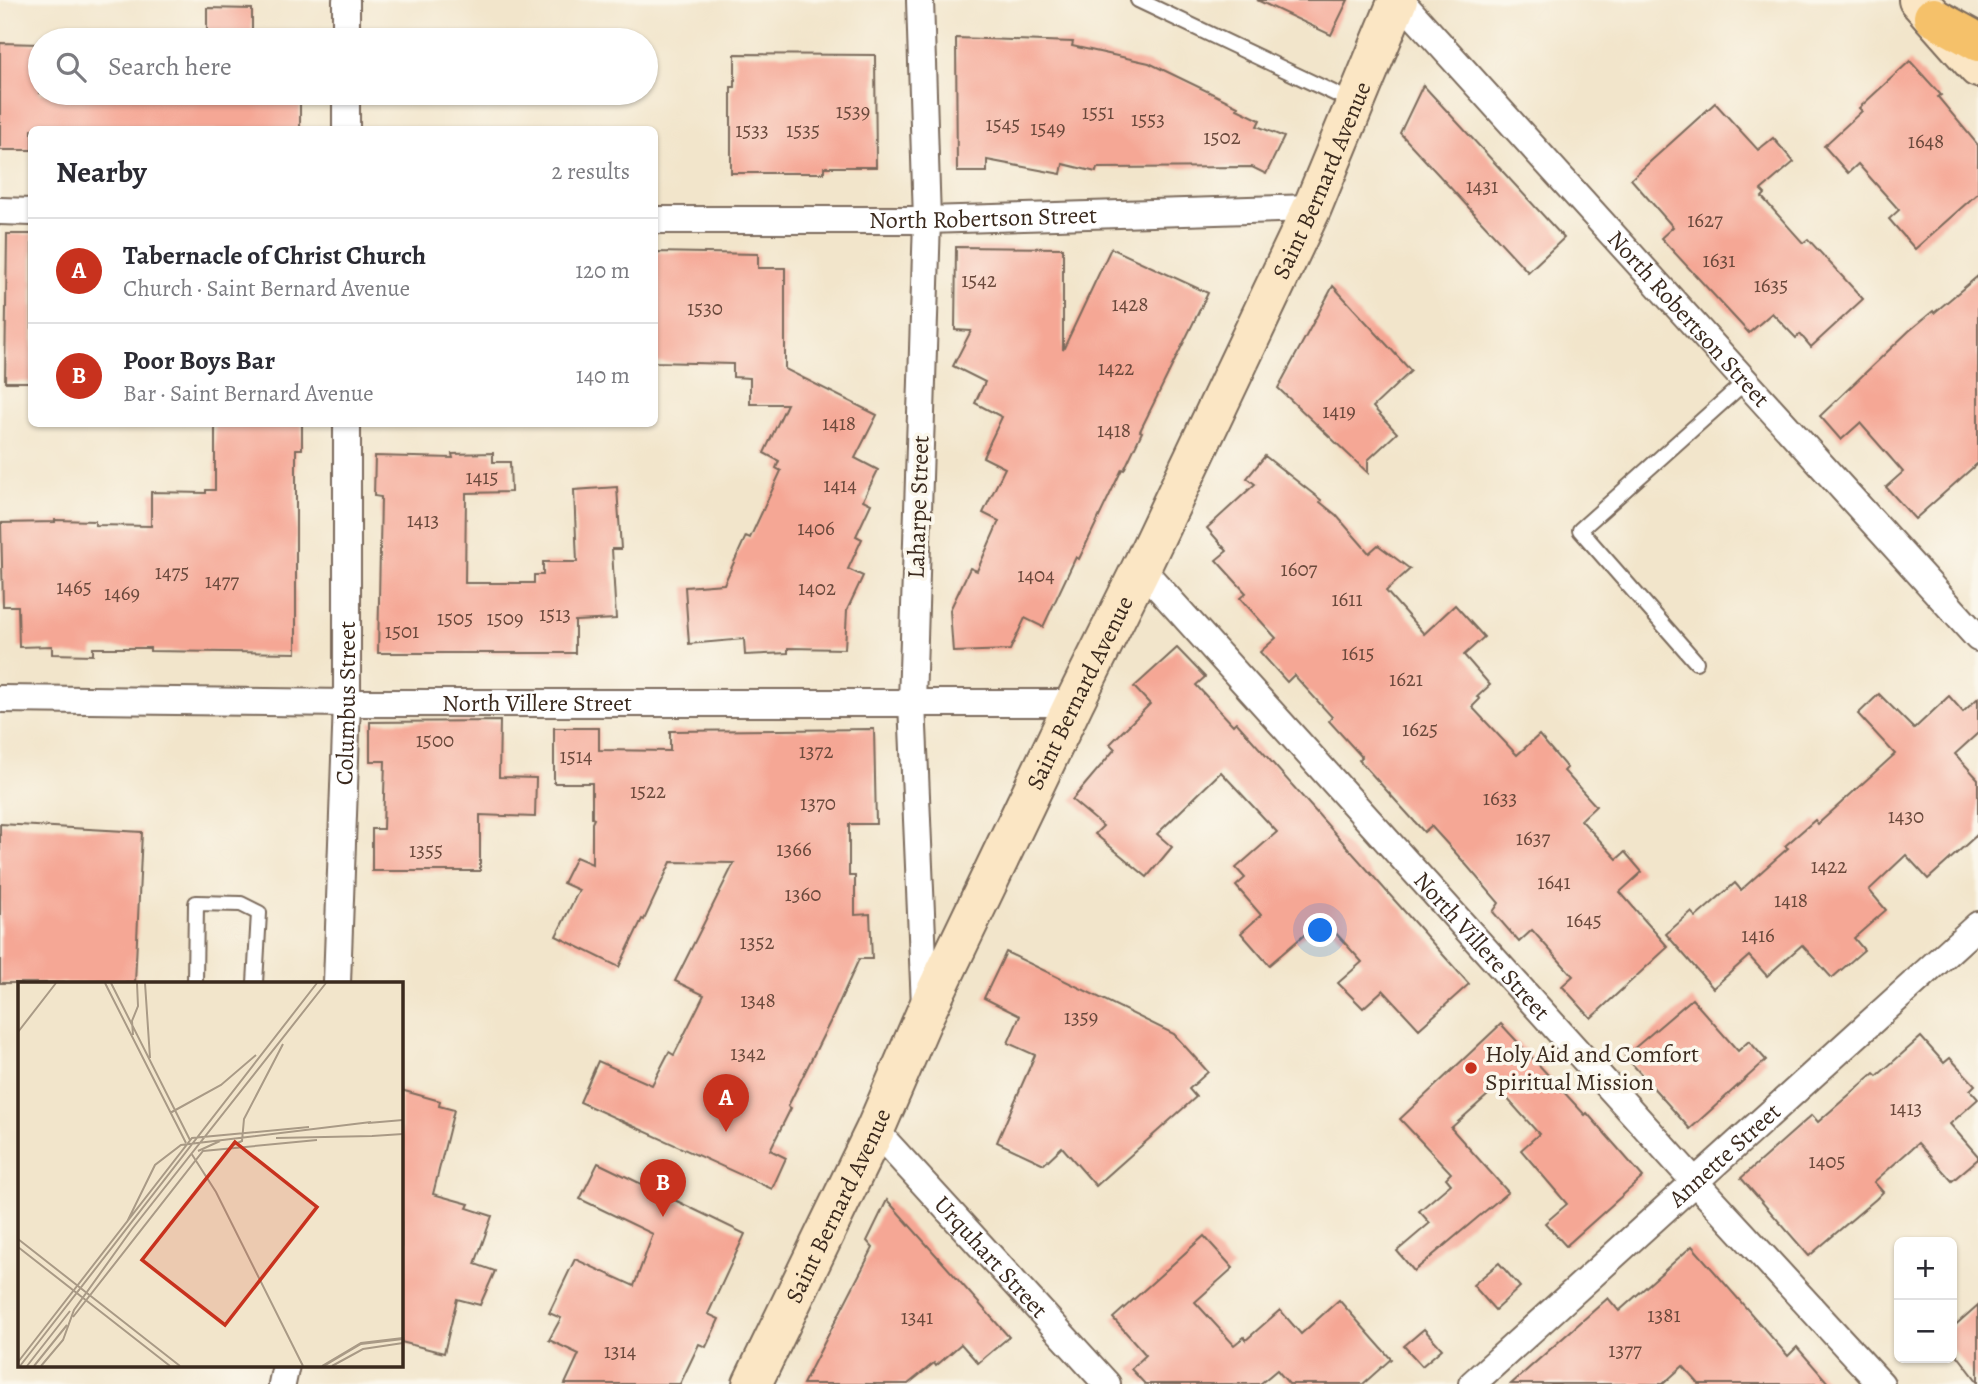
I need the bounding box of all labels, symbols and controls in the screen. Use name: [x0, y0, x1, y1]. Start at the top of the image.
search box: [28, 28, 658, 105]
icon: search: [52, 48, 90, 86]
text: Search here: [108, 49, 232, 84]
street label: Saint Bernard Avenue: [1265, 77, 1379, 284]
house number: 1539: [836, 97, 870, 125]
house number: 1551: [1082, 98, 1114, 126]
house number: 1553: [1131, 105, 1165, 133]
house number: 1545: [986, 110, 1020, 138]
house number: 1549: [1030, 114, 1066, 142]
house number: 1533: [735, 116, 769, 144]
house number: 1535: [786, 116, 820, 144]
house number: 1502: [1203, 123, 1241, 151]
house number: 1648: [1908, 127, 1944, 155]
text: Nearby: [56, 152, 147, 192]
text: 2 results: [552, 156, 630, 187]
house number: 1431: [1466, 172, 1498, 200]
street label: North Robertson Street: [869, 199, 1098, 236]
house number: 1627: [1687, 206, 1723, 234]
street label: North Robertson Street: [1600, 223, 1777, 414]
text: Tabernacle of Christ Church: [123, 238, 426, 273]
house number: 1631: [1703, 246, 1735, 274]
text: A: [72, 255, 86, 286]
text: 120 m: [575, 255, 630, 286]
house number: 1542: [961, 266, 997, 294]
house number: 1635: [1754, 271, 1788, 299]
text: Church · Saint Bernard Avenue: [123, 273, 410, 304]
house number: 1428: [1112, 290, 1148, 318]
house number: 1530: [687, 294, 723, 322]
text: Poor Boys Bar: [123, 343, 275, 378]
house number: 1422: [1098, 354, 1134, 382]
text: B: [72, 360, 86, 391]
text: 140 m: [576, 360, 630, 391]
text: Bar · Saint Bernard Avenue: [123, 378, 374, 409]
house number: 1419: [1322, 397, 1356, 425]
house number: 1418: [822, 409, 856, 437]
house number: 1418: [1097, 416, 1131, 444]
street label: Laharpe Street: [900, 435, 937, 579]
house number: 1415: [466, 463, 498, 491]
house number: 1414: [823, 471, 857, 499]
house number: 1413: [407, 506, 439, 534]
house number: 1406: [797, 514, 835, 542]
house number: 1607: [1281, 555, 1318, 583]
house number: 1475: [155, 558, 189, 586]
house number: 1404: [1017, 561, 1055, 589]
house number: 1477: [205, 567, 239, 595]
house number: 1465: [56, 573, 92, 601]
house number: 1402: [798, 574, 836, 602]
house number: 1469: [104, 579, 140, 607]
house number: 1611: [1331, 585, 1363, 613]
street label: Saint Bernard Avenue: [1019, 590, 1141, 795]
house number: 1513: [539, 600, 571, 628]
house number: 1505: [437, 604, 473, 632]
house number: 1509: [487, 604, 523, 632]
house number: 1501: [385, 617, 419, 645]
street label: Columbus Street: [328, 621, 363, 786]
house number: 1615: [1341, 639, 1375, 667]
house number: 1621: [1389, 665, 1423, 693]
street label: North Villere Street: [442, 687, 632, 719]
house number: 1625: [1402, 715, 1438, 743]
house number: 1500: [416, 726, 454, 754]
house number: 1372: [799, 737, 833, 765]
house number: 1514: [560, 742, 592, 770]
house number: 1522: [630, 777, 666, 805]
house number: 1633: [1483, 784, 1517, 812]
house number: 1370: [800, 789, 836, 817]
house number: 1430: [1888, 802, 1924, 830]
house number: 1637: [1516, 824, 1550, 852]
house number: 1366: [776, 835, 812, 863]
house number: 1355: [409, 836, 443, 864]
house number: 1422: [1811, 852, 1847, 880]
street label: North Villere Street: [1406, 865, 1558, 1027]
house number: 1641: [1537, 868, 1571, 896]
house number: 1360: [785, 880, 821, 908]
house number: 1418: [1774, 886, 1808, 914]
house number: 1645: [1566, 906, 1602, 934]
your location: [1303, 913, 1337, 947]
house number: 1416: [1741, 921, 1775, 949]
house number: 1352: [740, 928, 774, 956]
inset map: [18, 982, 402, 1366]
house number: 1348: [740, 986, 776, 1014]
house number: 1359: [1064, 1003, 1098, 1031]
place label: Holy Aid and Comfort Spiritual Mission: [1485, 1038, 1699, 1098]
house number: 1342: [730, 1039, 766, 1067]
marker: Holy Aid and Comfort Spiritual Mission: [1463, 1060, 1479, 1076]
pin: A: [703, 1074, 749, 1132]
house number: 1413: [1890, 1094, 1922, 1122]
street label: Annette Street: [1661, 1096, 1788, 1215]
street label: Saint Bernard Avenue: [778, 1103, 898, 1308]
house number: 1405: [1809, 1147, 1845, 1175]
pin: B: [640, 1159, 686, 1217]
street label: Urquhart Street: [927, 1189, 1055, 1325]
map controls: [1894, 1237, 1957, 1363]
button: +: [1894, 1237, 1957, 1300]
button: −: [1894, 1300, 1957, 1363]
house number: 1381: [1647, 1301, 1681, 1329]
house number: 1341: [901, 1303, 933, 1331]
house number: 1377: [1608, 1336, 1642, 1364]
house number: 1314: [604, 1337, 636, 1365]

